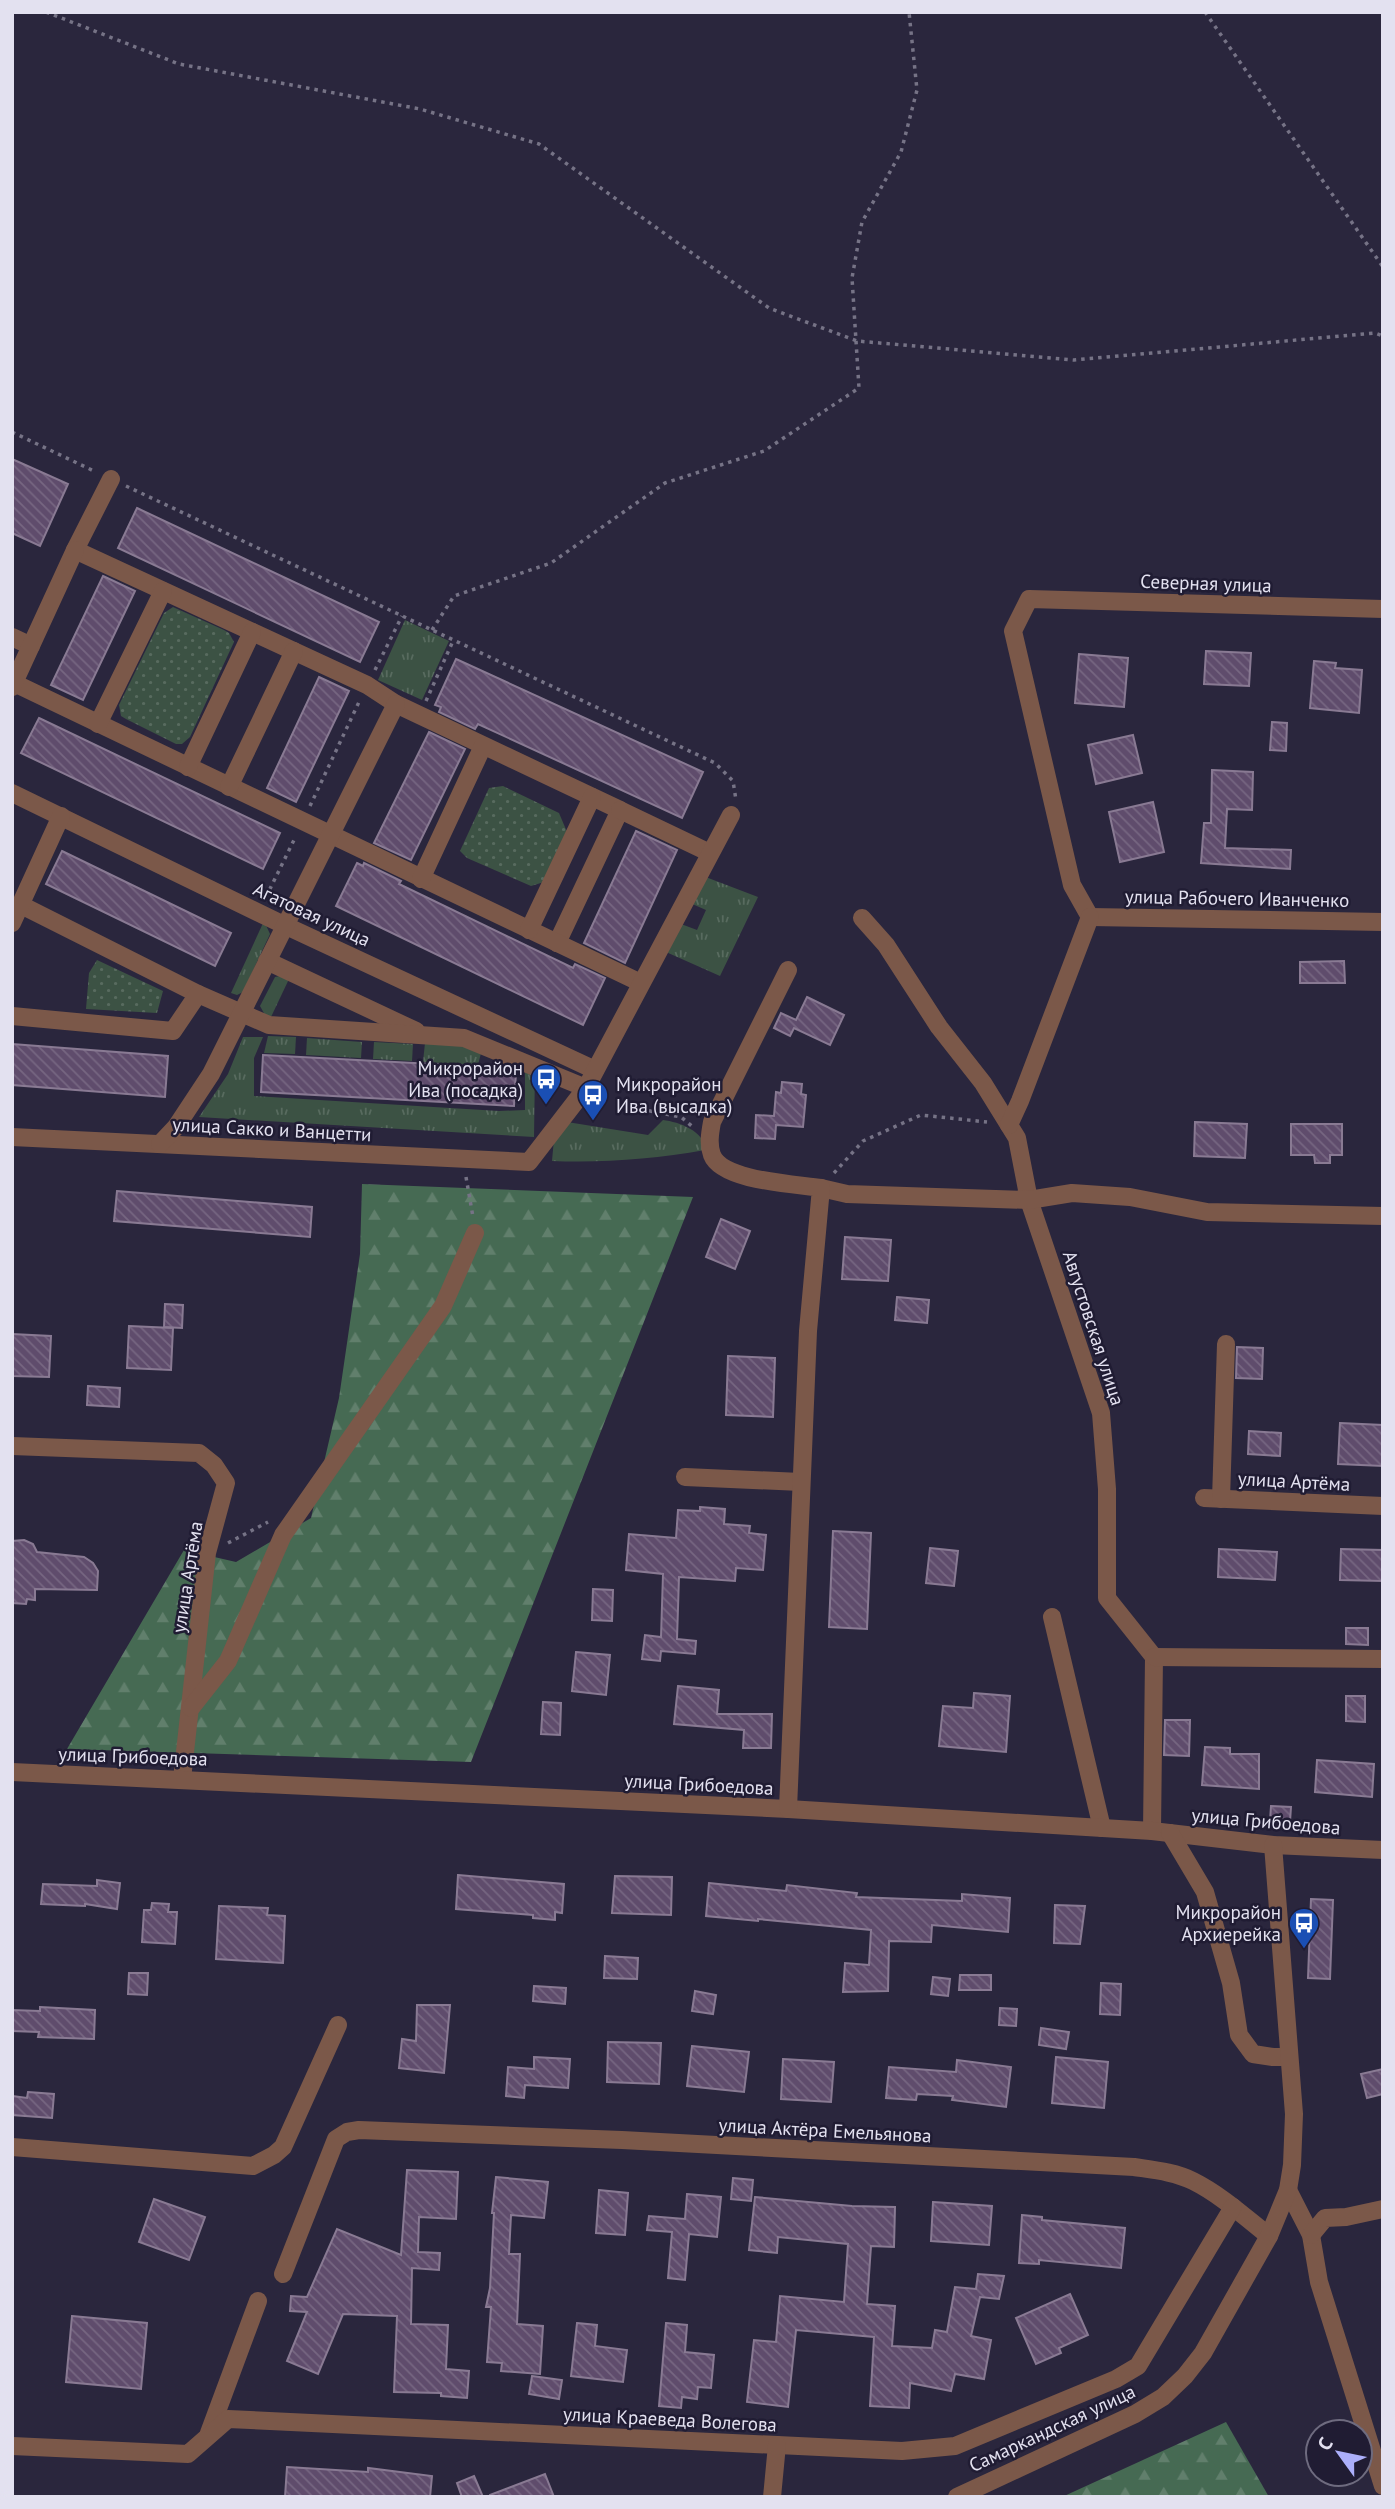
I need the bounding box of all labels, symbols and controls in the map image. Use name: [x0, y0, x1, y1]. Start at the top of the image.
street label: Северная улица: [1140, 569, 1272, 597]
street label: Агатовая улица: [250, 876, 374, 952]
street label: улица Рабочего Иванченко: [1125, 884, 1349, 912]
place label: Микрорайон Ива (посадка): [408, 1056, 523, 1102]
bus stop icon: Микрорайон Ива (посадка): [529, 1062, 563, 1106]
place label: Микрорайон Ива (высадка): [616, 1072, 732, 1118]
bus stop icon: Микрорайон Ива (высадка): [576, 1078, 610, 1122]
street label: улица Сакко и Ванцетти: [172, 1112, 372, 1146]
street label: Августовская улица: [1058, 1248, 1130, 1408]
street label: улица Артёма: [1237, 1466, 1351, 1496]
street label: улица Артёма: [166, 1520, 208, 1634]
street label: улица Грибоедова: [58, 1741, 208, 1771]
street label: улица Грибоедова: [624, 1768, 774, 1800]
street label: улица Грибоедова: [1191, 1803, 1341, 1839]
place label: Микрорайон Архиерейка: [1176, 1900, 1281, 1946]
bus stop icon: Микрорайон Архиерейка: [1287, 1906, 1321, 1950]
street label: улица Актёра Емельянова: [718, 2112, 932, 2148]
street label: Самаркандская улица: [965, 2379, 1139, 2477]
street label: улица Краеведа Волегова: [562, 2401, 778, 2437]
north arrow: [1304, 2418, 1374, 2488]
text: С: [1312, 2432, 1338, 2455]

